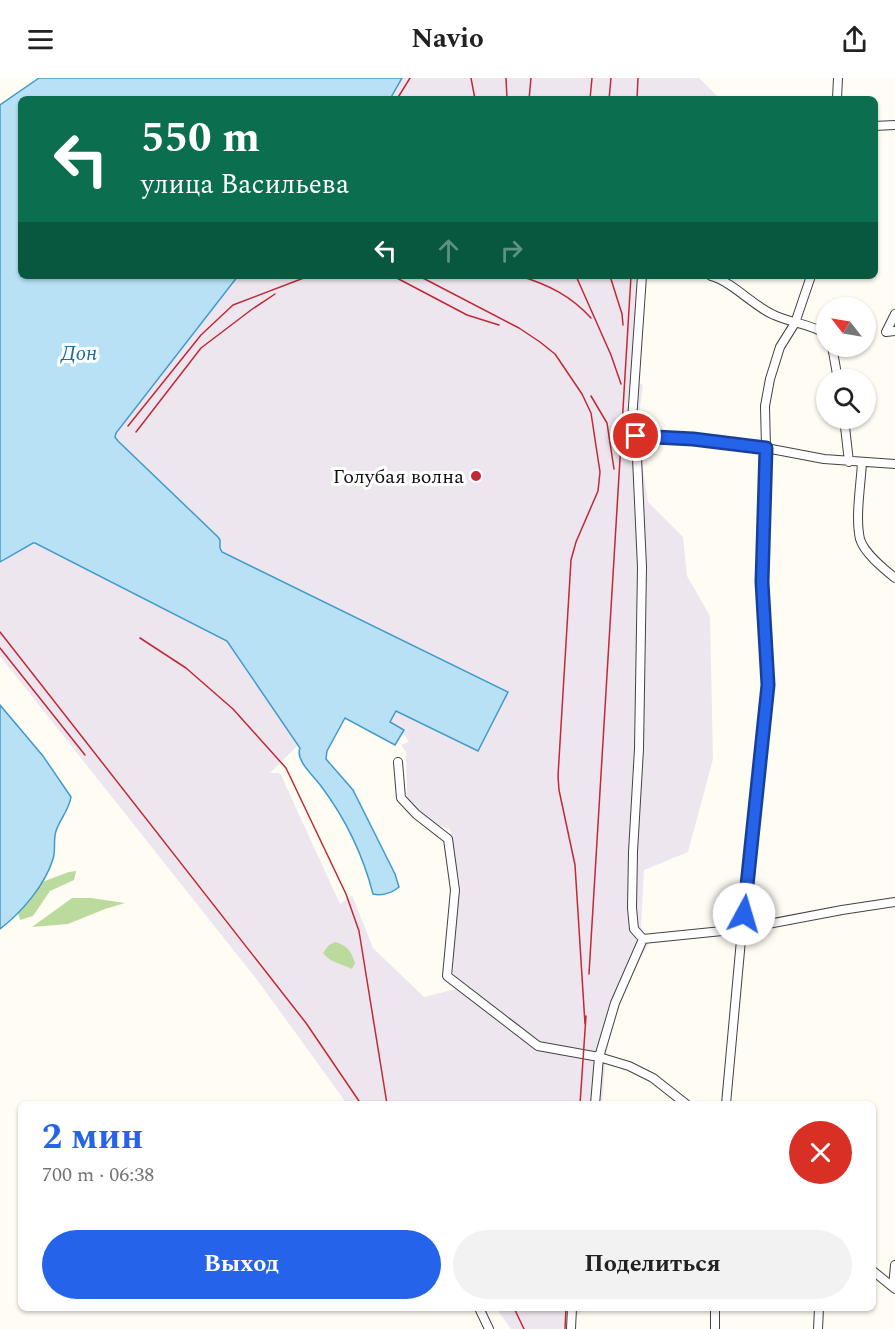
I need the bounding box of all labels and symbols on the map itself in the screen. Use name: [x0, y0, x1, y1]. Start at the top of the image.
north arrow: [816, 297, 876, 357]
water label: Дон: [60, 338, 97, 370]
pin: [610, 410, 661, 461]
place label: Голубая волна: [333, 462, 464, 492]
marker: Голубая волна: [469, 469, 483, 483]
position arrow: [712, 882, 776, 946]

